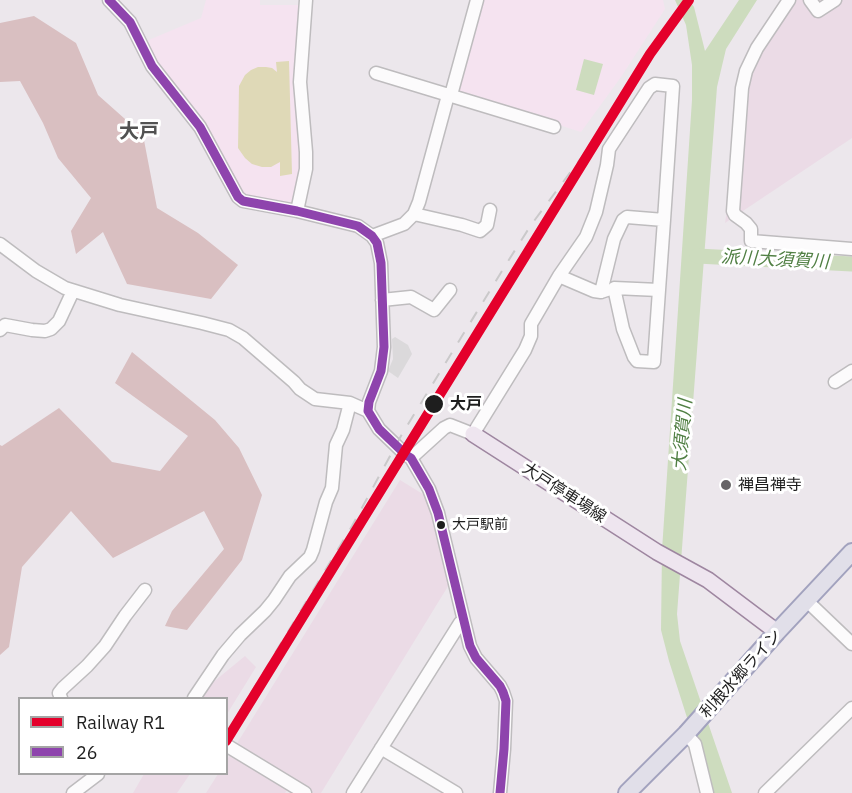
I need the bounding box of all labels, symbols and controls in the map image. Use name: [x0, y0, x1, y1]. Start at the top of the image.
district label: 大戸: [119, 120, 159, 144]
water label: 派川大須賀川: [721, 246, 829, 274]
marker: 大戸: [423, 393, 445, 415]
place label: 大戸: [450, 394, 482, 414]
water label: 大須賀川: [669, 398, 697, 472]
street label: 大戸停車場線: [519, 459, 609, 527]
place label: 禅昌禅寺: [738, 475, 802, 495]
marker: 禅昌禅寺: [719, 478, 733, 492]
place label: 大戸駅前: [452, 517, 508, 533]
marker: 大戸駅前: [435, 519, 447, 531]
street label: 利根水郷ライン: [696, 626, 786, 722]
legend: [18, 697, 228, 775]
text: Railway R1: [76, 711, 165, 734]
text: 26: [76, 741, 98, 764]

